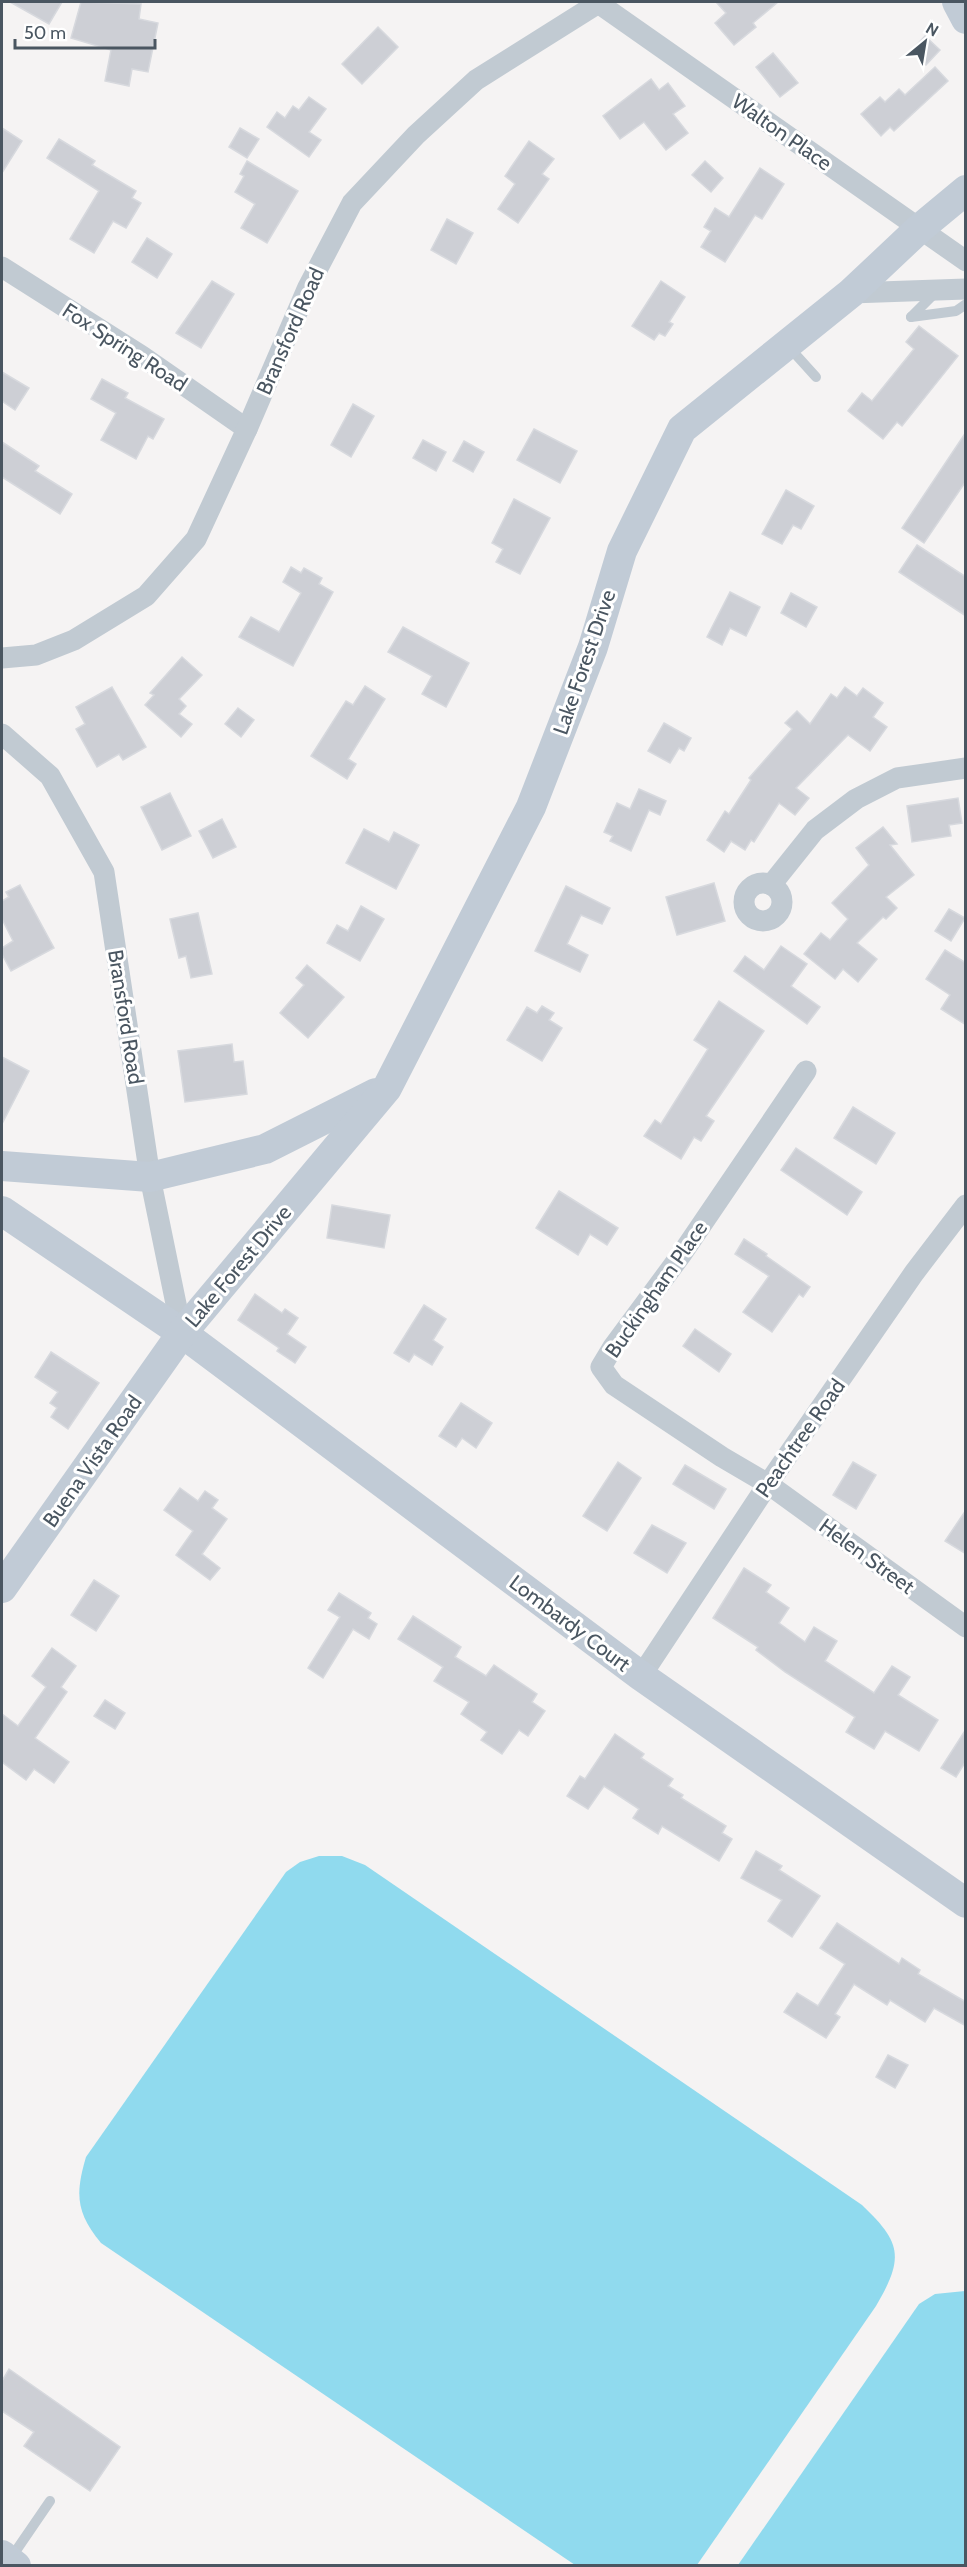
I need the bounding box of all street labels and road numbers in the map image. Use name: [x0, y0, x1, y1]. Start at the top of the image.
street label: Walton Place: [727, 88, 837, 176]
street label: Bransford Road: [251, 264, 329, 398]
street label: Fox Spring Road: [58, 297, 192, 397]
street label: Lake Forest Drive: [548, 586, 621, 738]
street label: Bransford Road: [103, 948, 149, 1086]
street label: Lake Forest Drive: [180, 1200, 296, 1332]
street label: Buckingham Place: [600, 1216, 712, 1362]
street label: Peachtree Road: [750, 1374, 850, 1502]
street label: Buena Vista Road: [37, 1390, 147, 1532]
street label: Helen Street: [815, 1513, 919, 1599]
street label: Lombardy Court: [505, 1570, 635, 1676]

